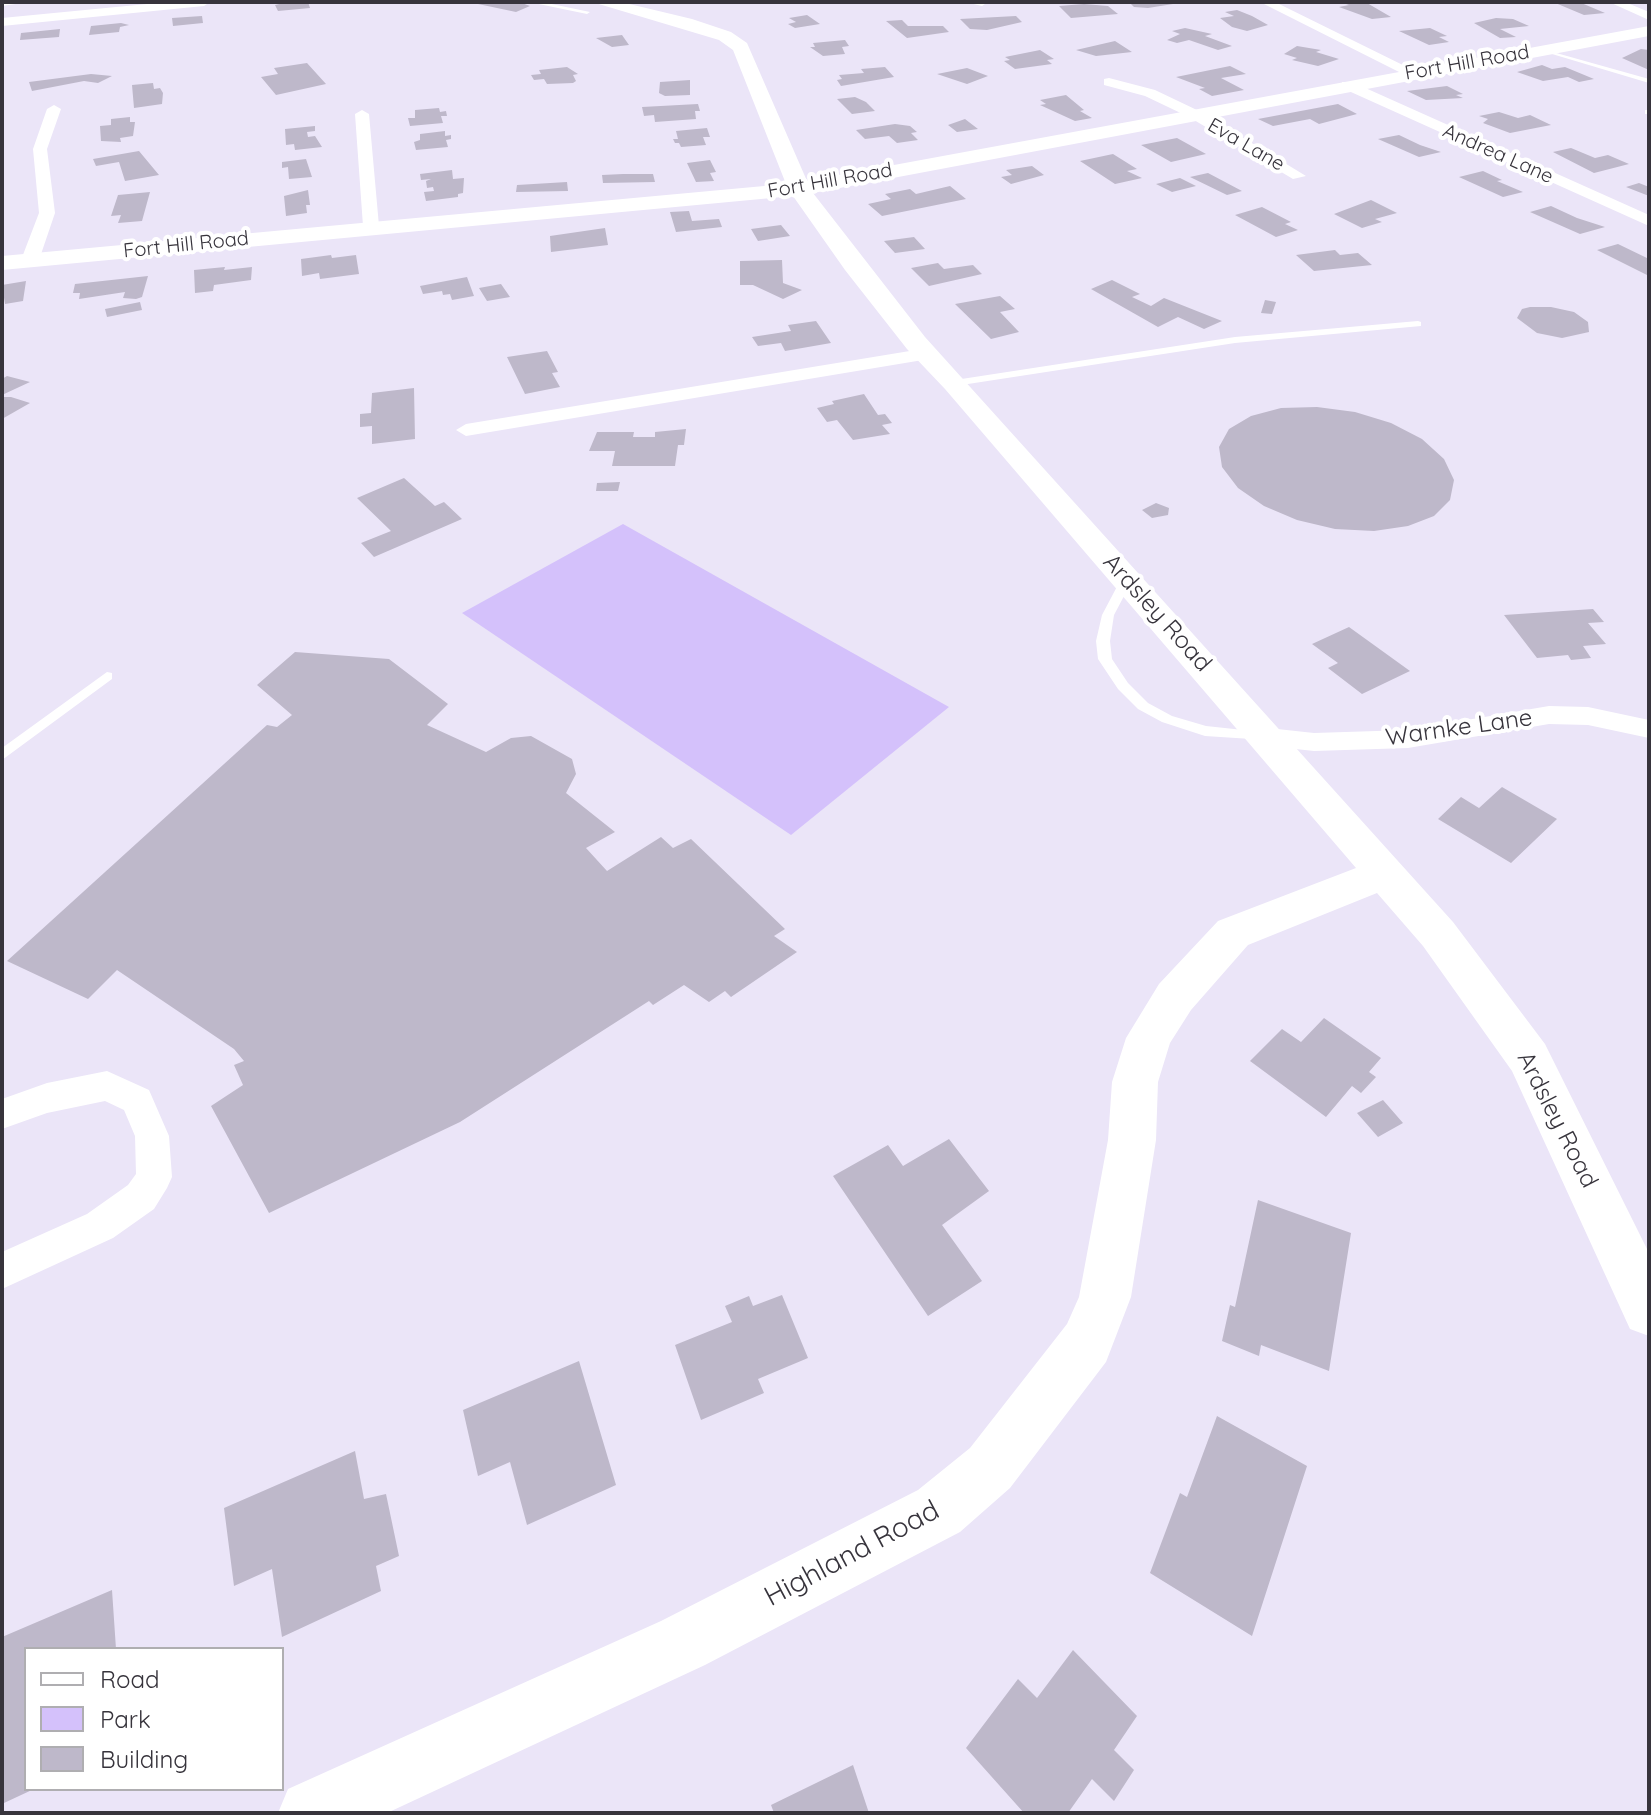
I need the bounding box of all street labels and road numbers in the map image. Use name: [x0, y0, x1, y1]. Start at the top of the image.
street label: Fort Hill Road: [1403, 40, 1531, 86]
street label: Eva Lane: [1203, 113, 1289, 177]
street label: Andrea Lane: [1439, 119, 1557, 189]
street label: Fort Hill Road: [766, 158, 894, 204]
street label: Fort Hill Road: [122, 226, 250, 264]
street label: Ardsley Road: [1097, 548, 1217, 678]
street label: Warnke Lane: [1384, 703, 1534, 753]
street label: Ardsley Road: [1510, 1047, 1604, 1193]
street label: Highland Road: [759, 1494, 945, 1614]

